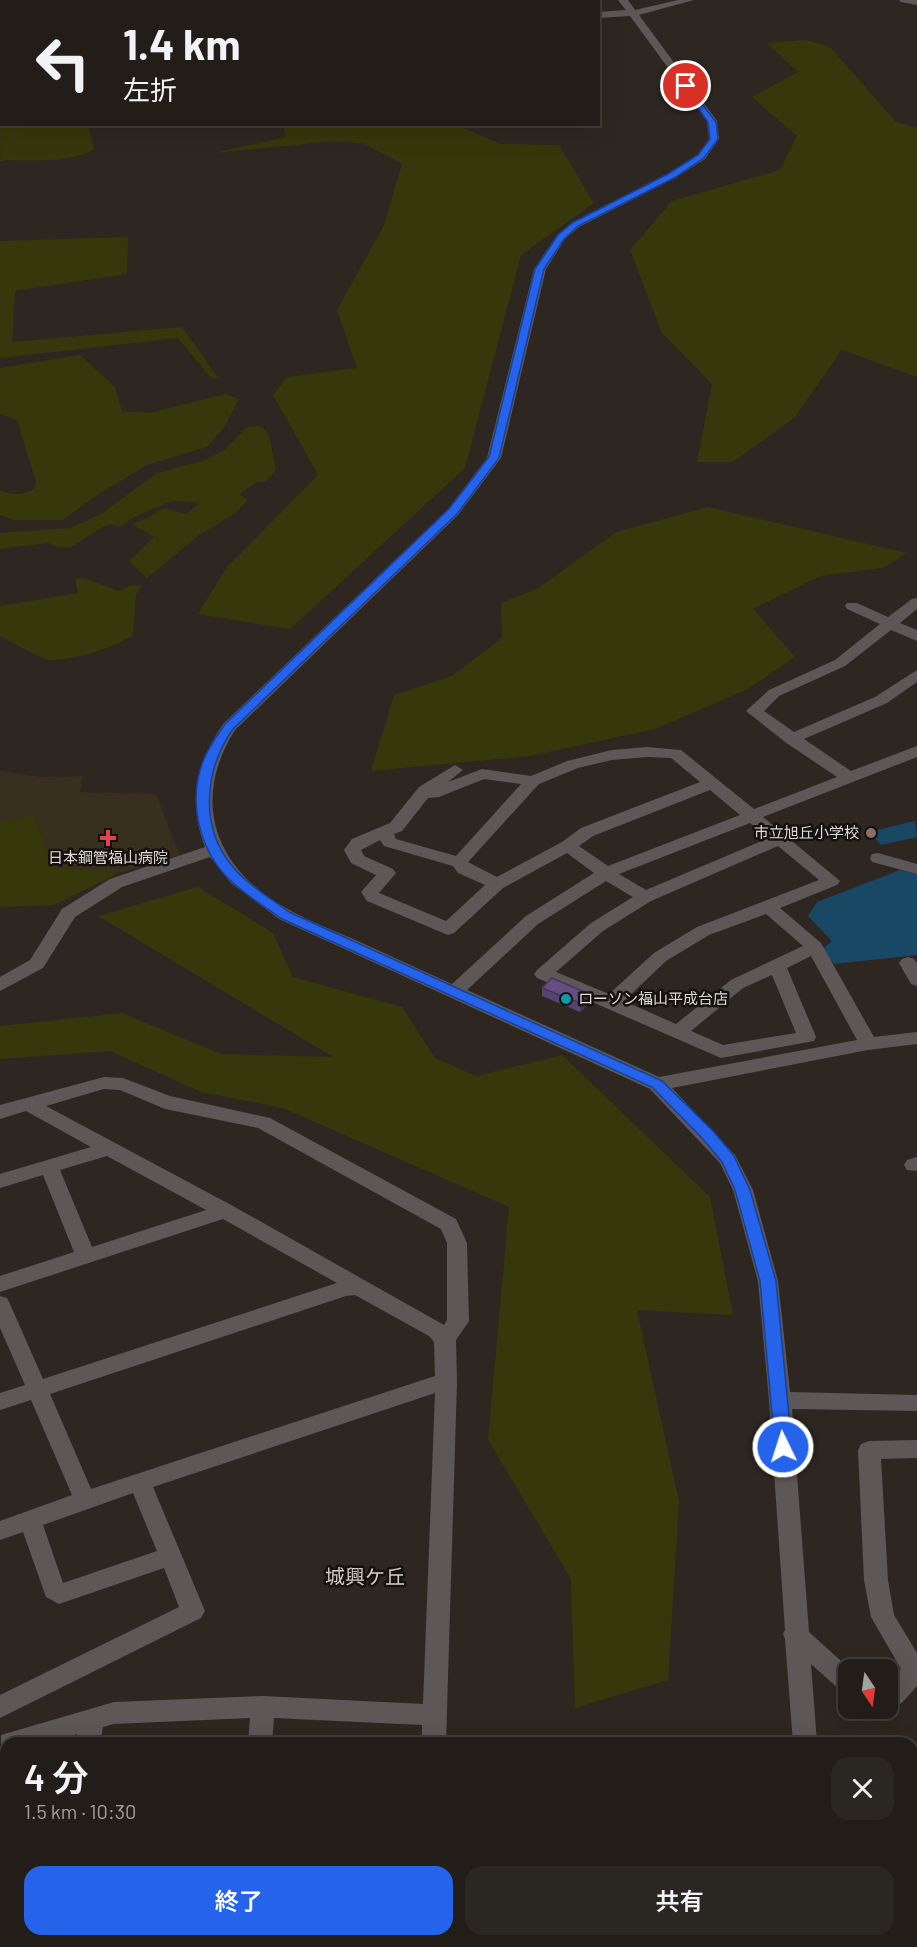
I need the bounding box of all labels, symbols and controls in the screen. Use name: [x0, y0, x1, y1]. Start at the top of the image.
text: 1.4 km: [123, 18, 240, 68]
icon: left: [24, 24, 102, 102]
pin: [660, 60, 711, 111]
icon: arrive: [669, 69, 702, 102]
text: 左折: [123, 73, 177, 105]
place label: 市立旭丘小学校: [754, 823, 859, 841]
marker: 市立旭丘小学校: [864, 826, 878, 840]
marker: 日本鋼管福山病院: [99, 829, 117, 847]
place label: 日本鋼管福山病院: [48, 848, 168, 866]
place label: ローソン福山平成台店: [578, 989, 728, 1007]
marker: ローソン福山平成台店: [559, 992, 573, 1006]
position arrow: [751, 1415, 815, 1479]
district label: 城興ケ丘: [325, 1564, 405, 1588]
north arrow: [838, 1659, 898, 1719]
map controls: [838, 1659, 898, 1719]
text: 4 分: [24, 1755, 88, 1798]
button: close: [831, 1757, 894, 1820]
text: 1.5 km · 10:30: [24, 1799, 136, 1823]
button: 終了: [24, 1866, 453, 1935]
button: 共有: [465, 1866, 894, 1935]

